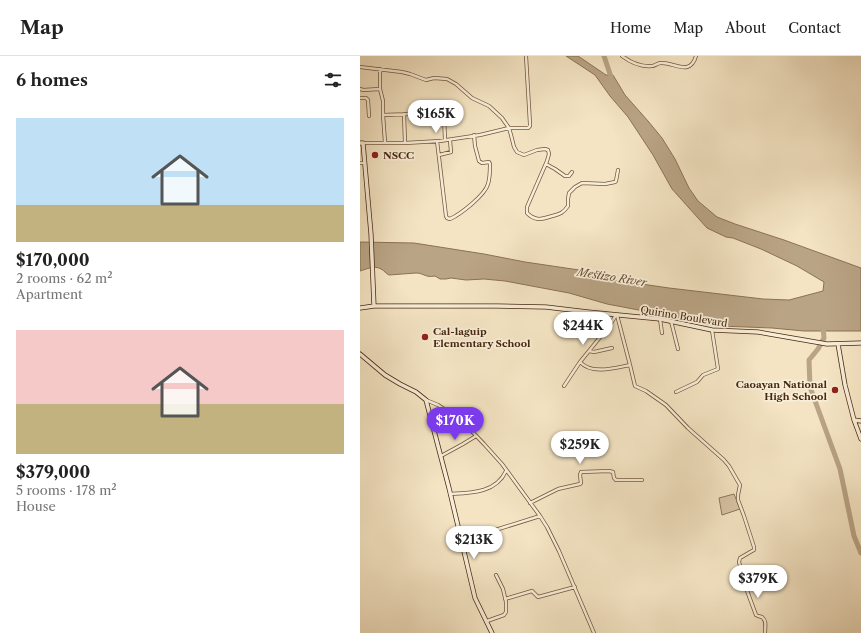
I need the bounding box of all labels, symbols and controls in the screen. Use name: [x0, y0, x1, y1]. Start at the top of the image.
text: Map: [20, 16, 64, 39]
text: Home: [610, 19, 651, 37]
text: Map: [673, 19, 703, 37]
text: About: [725, 19, 766, 37]
text: Contact: [788, 19, 841, 37]
icon: filters: [322, 69, 344, 91]
text: 6 homes: [16, 70, 88, 90]
pin: $165K: [408, 100, 464, 134]
text: $165K: [417, 105, 455, 121]
icon: home: [144, 144, 216, 216]
place label: NSCC: [383, 149, 414, 162]
marker: NSCC: [370, 150, 380, 160]
text: $170,000: [16, 250, 90, 270]
water label: Mestizo River: [574, 264, 649, 290]
text: 2 rooms · 62 m²: [16, 270, 113, 286]
text: Apartment: [16, 286, 83, 302]
street label: Quirino Boulevard: [639, 303, 728, 330]
pin: $244K: [555, 312, 611, 346]
text: $244K: [563, 317, 603, 333]
place label: Cal-laguip Elementary School: [433, 325, 531, 350]
marker: Cal-laguip Elementary School: [420, 332, 430, 342]
icon: home: [144, 356, 216, 428]
place label: Caoayan National High School: [736, 378, 827, 403]
marker: Caoayan National High School: [830, 385, 840, 395]
pin: $170K: [427, 407, 483, 441]
text: $170K: [436, 412, 474, 428]
pin: $259K: [552, 431, 608, 465]
text: $259K: [560, 436, 600, 452]
text: $379,000: [16, 462, 90, 482]
text: 5 rooms · 178 m²: [16, 482, 117, 498]
text: House: [16, 498, 56, 514]
pin: $213K: [446, 526, 502, 560]
text: $213K: [455, 531, 493, 547]
pin: $379K: [730, 565, 786, 599]
text: $379K: [738, 570, 778, 586]

